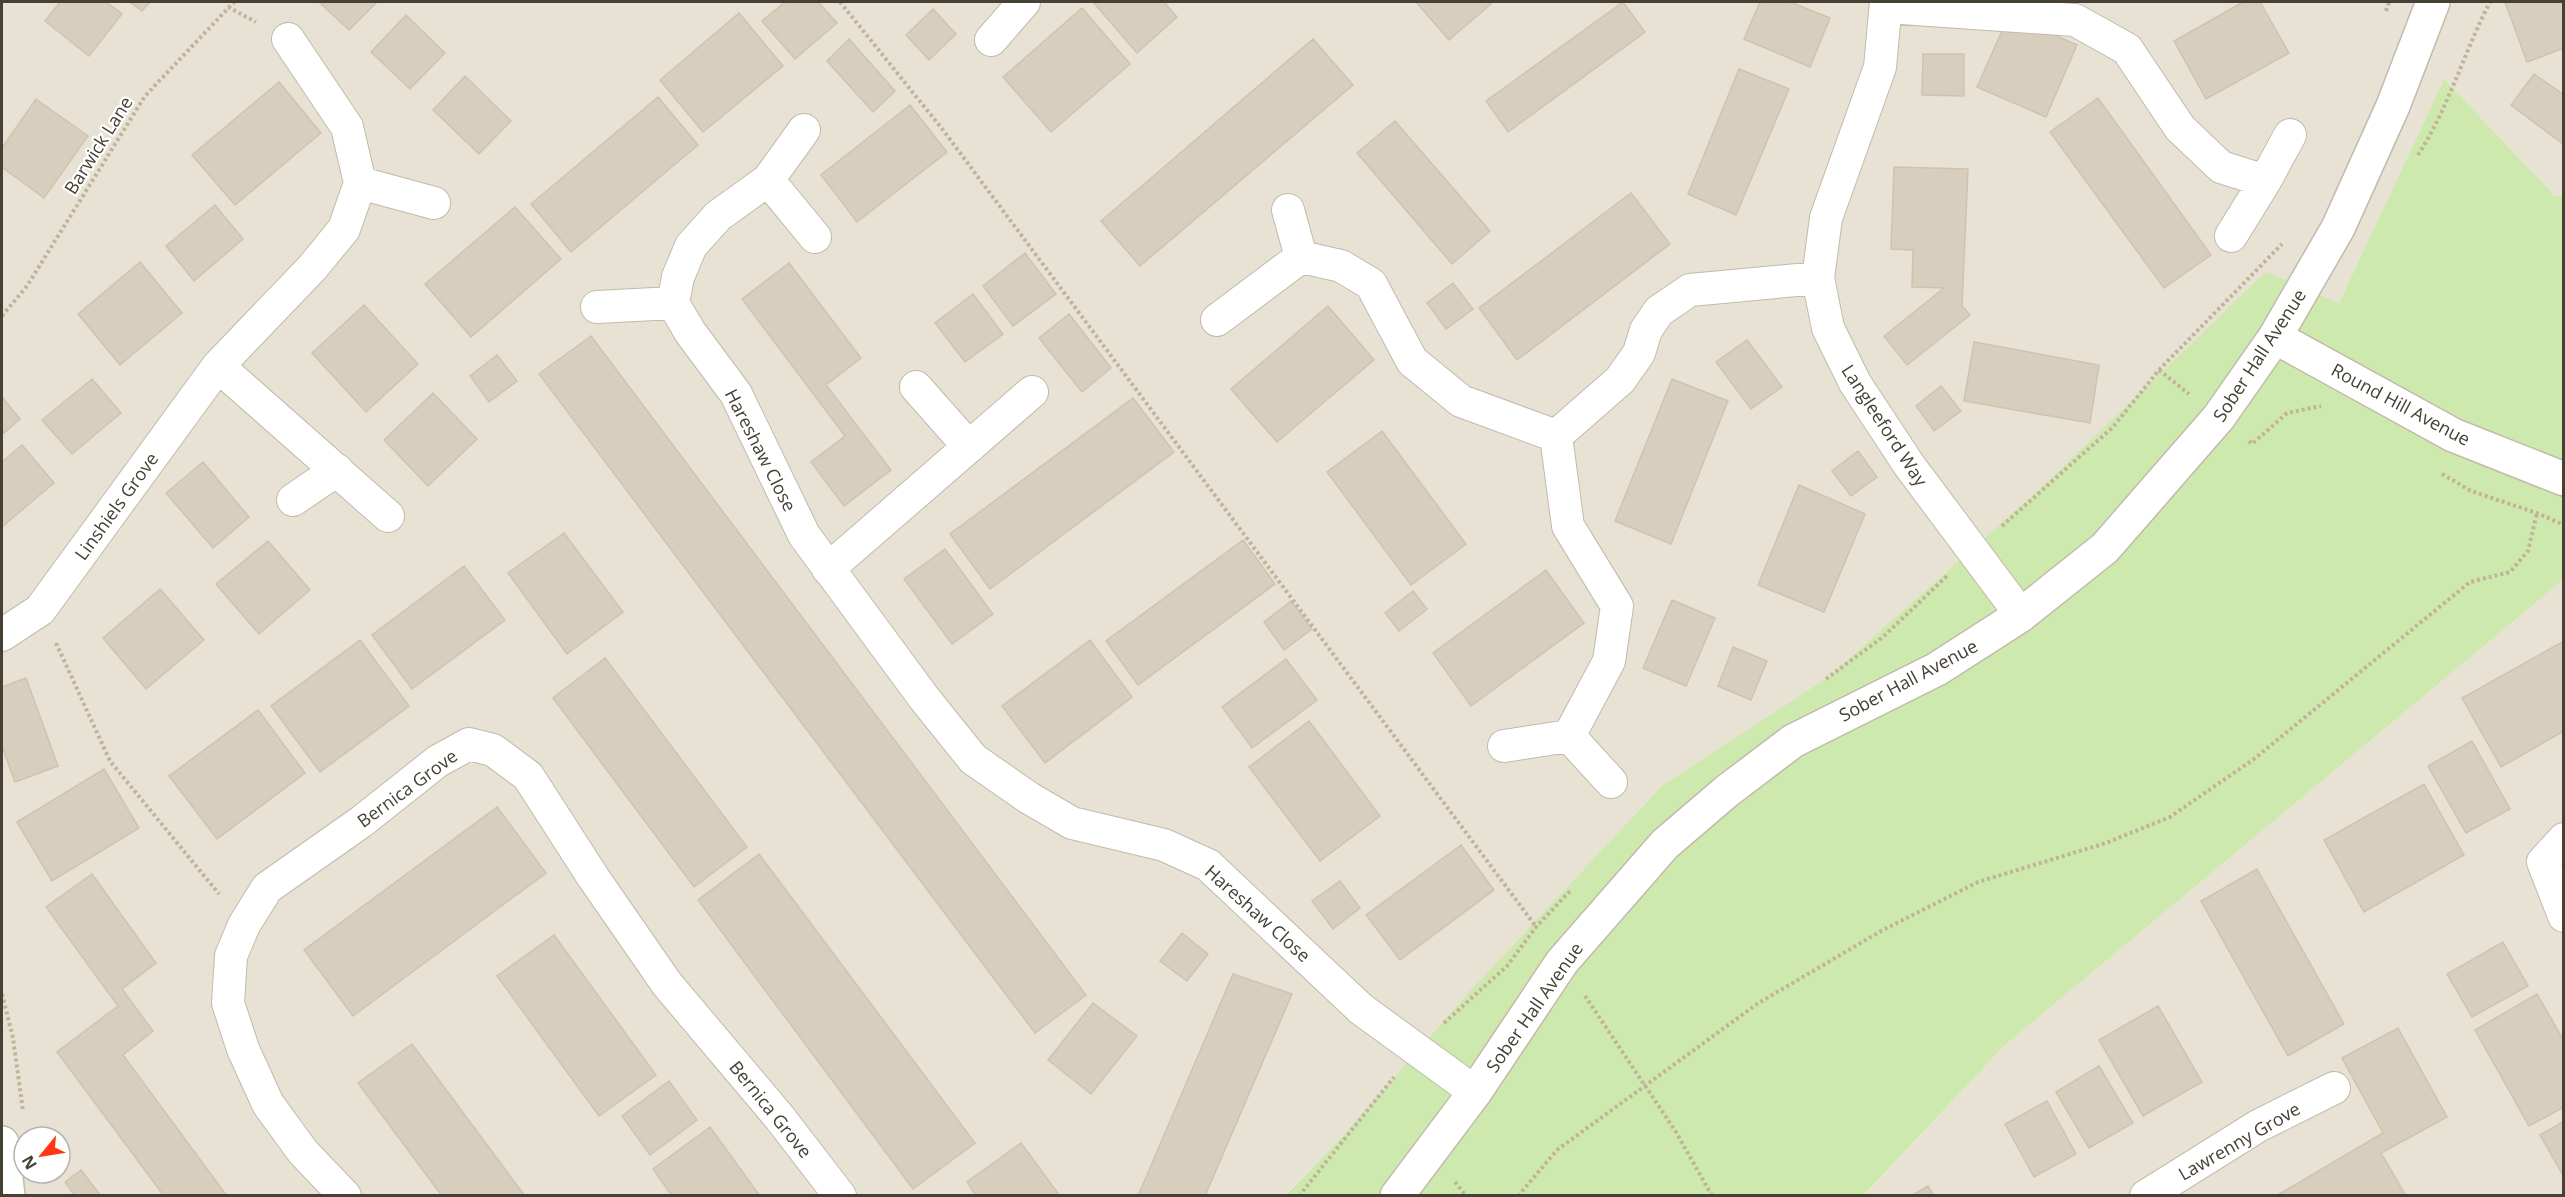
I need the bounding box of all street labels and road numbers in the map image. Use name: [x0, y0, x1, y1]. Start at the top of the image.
street label: Barwick Lane: [58, 92, 138, 198]
street label: Sober Hall Avenue: [2207, 284, 2311, 426]
street label: Round Hill Avenue: [2327, 357, 2475, 451]
street label: Langleeford Way: [1837, 360, 1934, 491]
street label: Hareshaw Close: [720, 385, 802, 515]
street label: Linshiels Grove: [69, 447, 163, 565]
street label: Sober Hall Avenue: [1835, 633, 1981, 727]
street label: Bernica Grove: [352, 744, 462, 832]
street label: Hareshaw Close: [1200, 859, 1316, 967]
street label: Sober Hall Avenue: [1480, 937, 1588, 1077]
street label: Bernica Grove: [724, 1055, 818, 1163]
street label: Lawrenny Grove: [2174, 1096, 2304, 1186]

